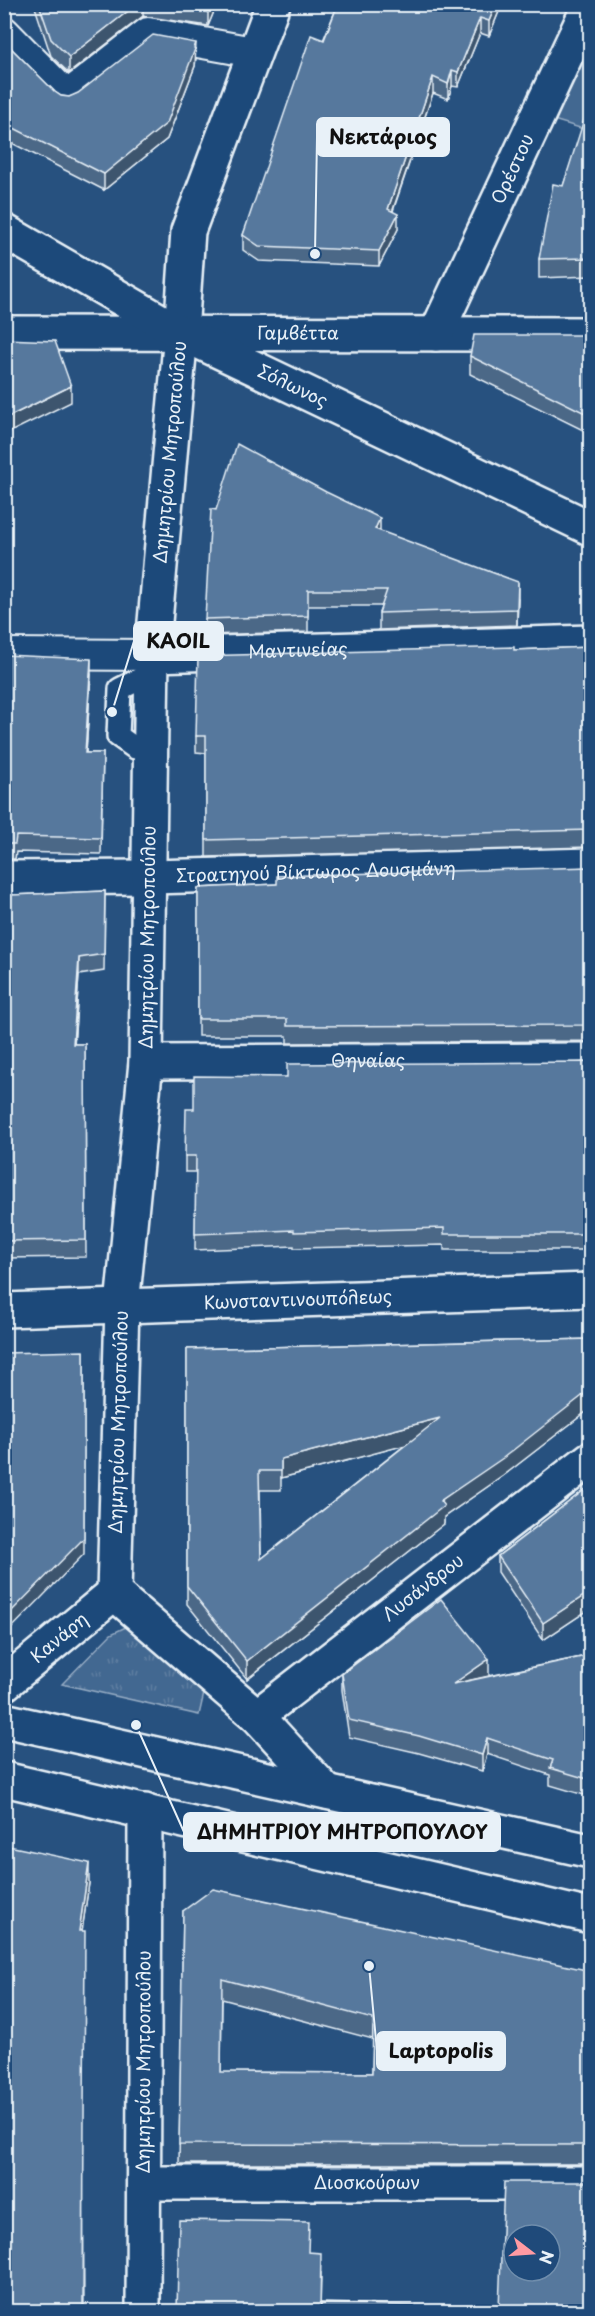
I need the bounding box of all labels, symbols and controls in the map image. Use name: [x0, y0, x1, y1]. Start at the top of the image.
callout: Νεκτάριος: [317, 118, 449, 156]
text: Νεκτάριος: [329, 121, 437, 151]
street label: Ορέστου: [484, 129, 540, 208]
street label: Γαμβέττα: [257, 318, 339, 346]
street label: Δημητρίου Μητροπούλου: [145, 340, 192, 564]
street label: Σόλωνος: [254, 357, 333, 413]
callout: KAOIL: [134, 622, 223, 660]
text: KAOIL: [146, 625, 210, 655]
street label: Μαντινείας: [248, 634, 348, 664]
street label: Δημητρίου Μητροπούλου: [131, 826, 161, 1049]
street label: Στρατηγού Βίκτωρος Δουσμάνη: [176, 854, 456, 888]
street label: Θηναίας: [331, 1046, 405, 1073]
street label: Κωνσταντινουπόλεως: [203, 1282, 392, 1315]
street label: Δημητρίου Μητροπούλου: [101, 1310, 134, 1534]
street label: Λυσάνδρου: [376, 1546, 469, 1627]
street label: Κανάρη: [24, 1605, 93, 1669]
callout: ΔΗΜΗΤΡΙΟΥ ΜΗΤΡΟΠΟΥΛΟΥ: [184, 1813, 500, 1851]
text: ΔΗΜΗΤΡΙΟΥ ΜΗΤΡΟΠΟΥΛΟΥ: [197, 1816, 488, 1846]
street label: Δημητρίου Μητροπούλου: [129, 1950, 156, 2174]
callout: Laptopolis: [377, 2032, 505, 2070]
text: Laptopolis: [389, 2035, 494, 2065]
street label: Διοσκούρων: [314, 2168, 420, 2195]
north arrow: [502, 2223, 562, 2283]
text: N: [534, 2248, 561, 2267]

